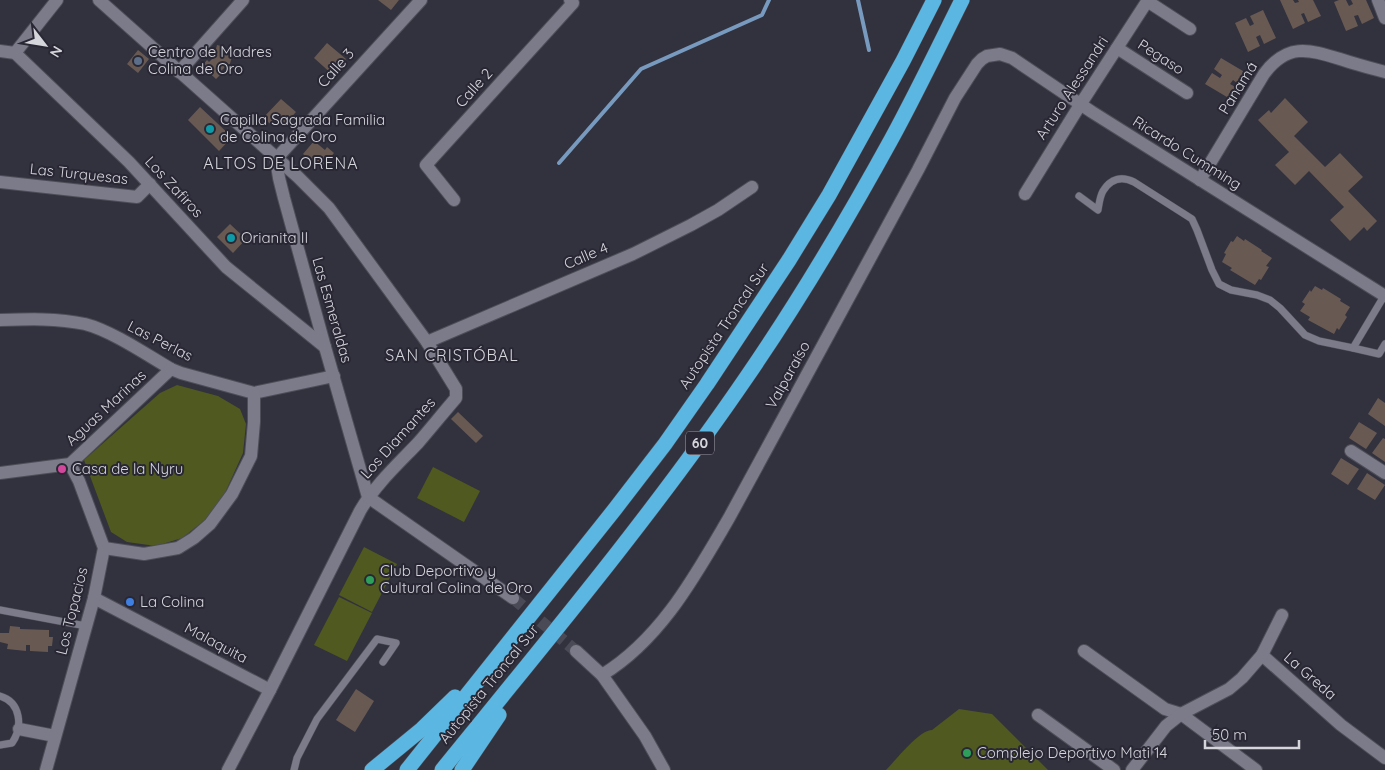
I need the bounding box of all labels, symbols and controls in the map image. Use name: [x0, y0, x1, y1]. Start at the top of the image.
north arrow: [20, 20, 70, 70]
street label: Arturo Alessandri: [1031, 33, 1112, 143]
street label: Pegaso: [1134, 35, 1188, 79]
place label: Centro de Madres Colina de Oro: [148, 42, 272, 78]
text: N: [46, 43, 67, 61]
street label: Calle 3: [313, 44, 358, 91]
marker: Centro de Madres Colina de Oro: [132, 55, 144, 67]
street label: Panamá: [1214, 58, 1261, 118]
street label: Calle 2: [451, 64, 496, 111]
place label: Capilla Sagrada Familia de Colina de Oro: [220, 110, 385, 146]
street label: Ricardo Cumming: [1129, 111, 1245, 194]
marker: Capilla Sagrada Familia de Colina de Oro: [204, 123, 216, 135]
street label: Los Zafiros: [141, 152, 208, 221]
district label: ALTOS DE LORENA: [203, 153, 359, 173]
street label: Las Turquesas: [29, 159, 129, 188]
place label: Orianita II: [241, 228, 308, 247]
marker: Orianita II: [225, 232, 237, 244]
street label: Calle 4: [561, 238, 611, 273]
street label: Las Esmeraldas: [308, 255, 357, 365]
street label: Autopista Troncal Sur: [674, 259, 773, 392]
street label: Las Perlas: [124, 316, 196, 365]
street label: Valparaíso: [761, 338, 814, 412]
district label: SAN CRISTÓBAL: [385, 345, 519, 365]
street label: Aguas Marinas: [62, 366, 150, 450]
street label: Los Diamantes: [356, 393, 439, 482]
road number: 60: [686, 432, 714, 454]
place label: Casa de la Nyru: [72, 459, 183, 478]
marker: Casa de la Nyru: [56, 463, 68, 475]
place label: Club Deportivo y Cultural Colina de Oro: [380, 561, 533, 597]
street label: Los Topacios: [51, 565, 92, 657]
marker: Club Deportivo y Cultural Colina de Oro: [364, 574, 376, 586]
place label: La Colina: [140, 592, 204, 611]
marker: La Colina: [124, 596, 136, 608]
street label: Malaquita: [181, 618, 251, 667]
street label: Autopista Troncal Sur: [435, 620, 543, 747]
street label: La Greda: [1280, 648, 1341, 704]
scale bar: [1205, 718, 1299, 750]
text: 50 m: [1212, 725, 1247, 744]
place label: Complejo Deportivo Mati 14: [977, 743, 1167, 762]
marker: Complejo Deportivo Mati 14: [961, 747, 973, 759]

